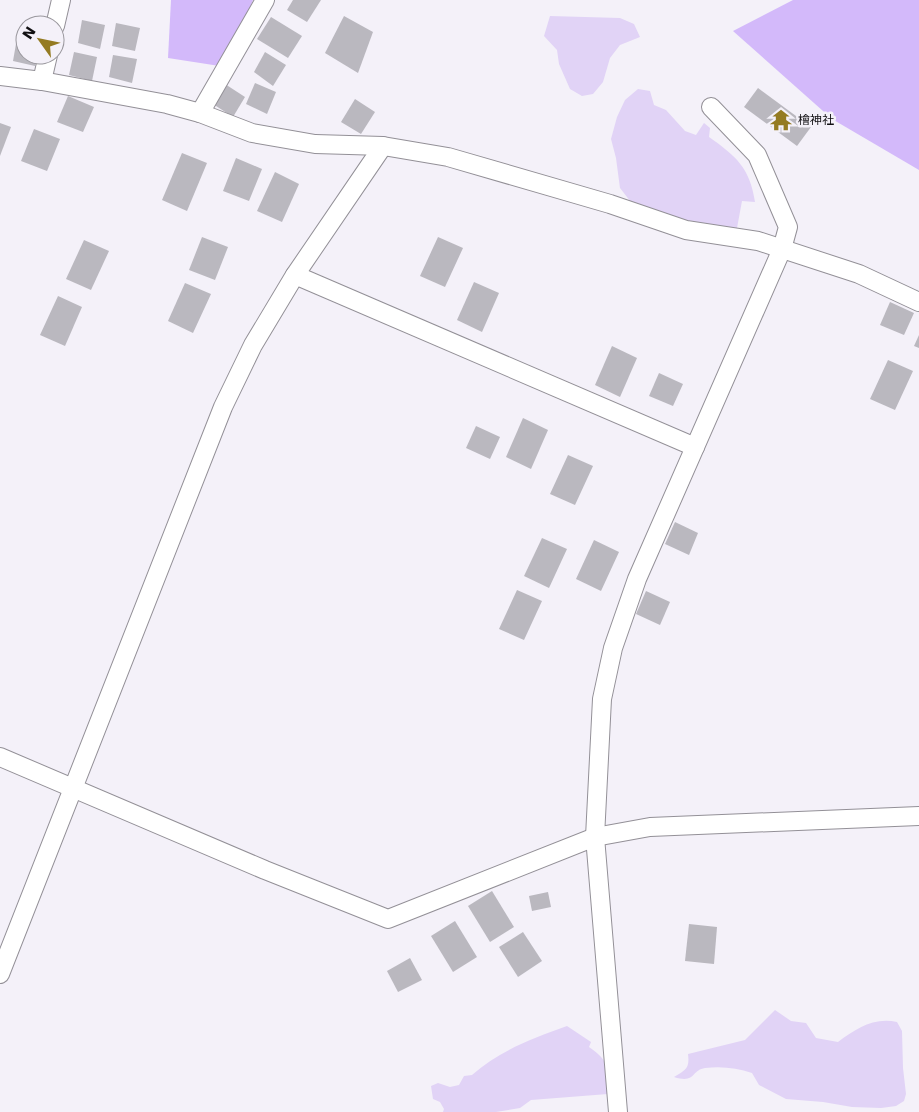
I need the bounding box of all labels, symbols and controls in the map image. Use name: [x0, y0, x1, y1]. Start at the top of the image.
north arrow: [15, 15, 65, 65]
text: N: [19, 24, 39, 42]
temple icon: 檜神社: [768, 107, 794, 133]
place label: 檜神社: [798, 113, 834, 127]

